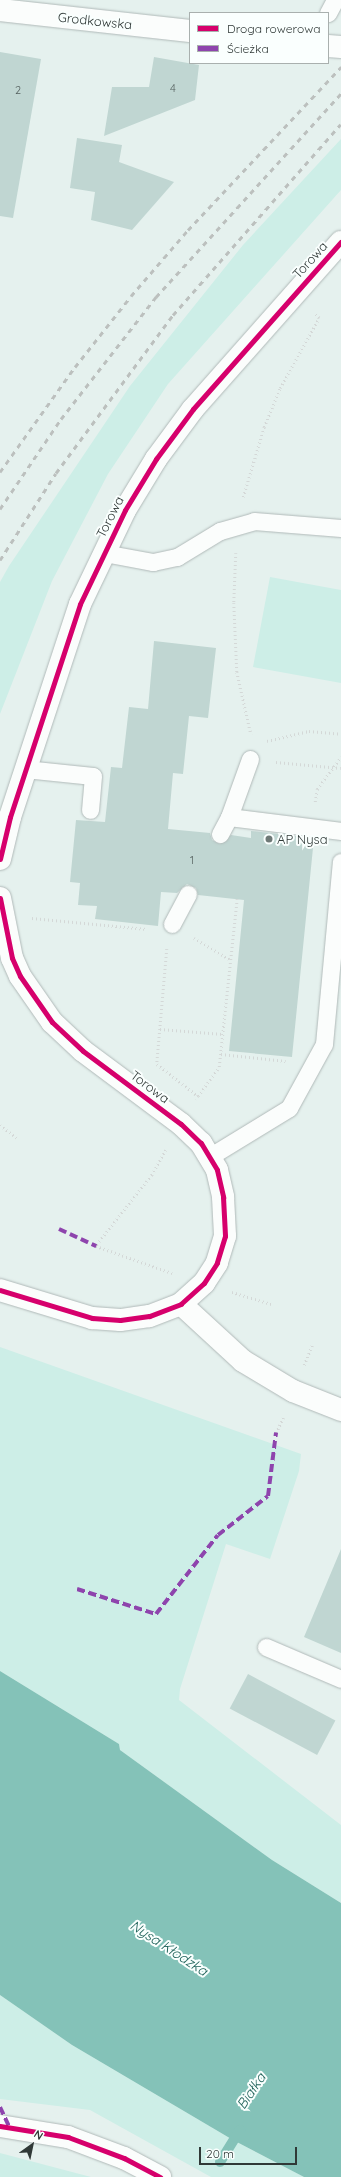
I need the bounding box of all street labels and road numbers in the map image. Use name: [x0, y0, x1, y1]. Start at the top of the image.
street label: Grodkowska: [57, 9, 133, 33]
street label: Torowa: [289, 238, 331, 282]
street label: Torowa: [93, 494, 127, 540]
street label: Torowa: [128, 1067, 172, 1107]

